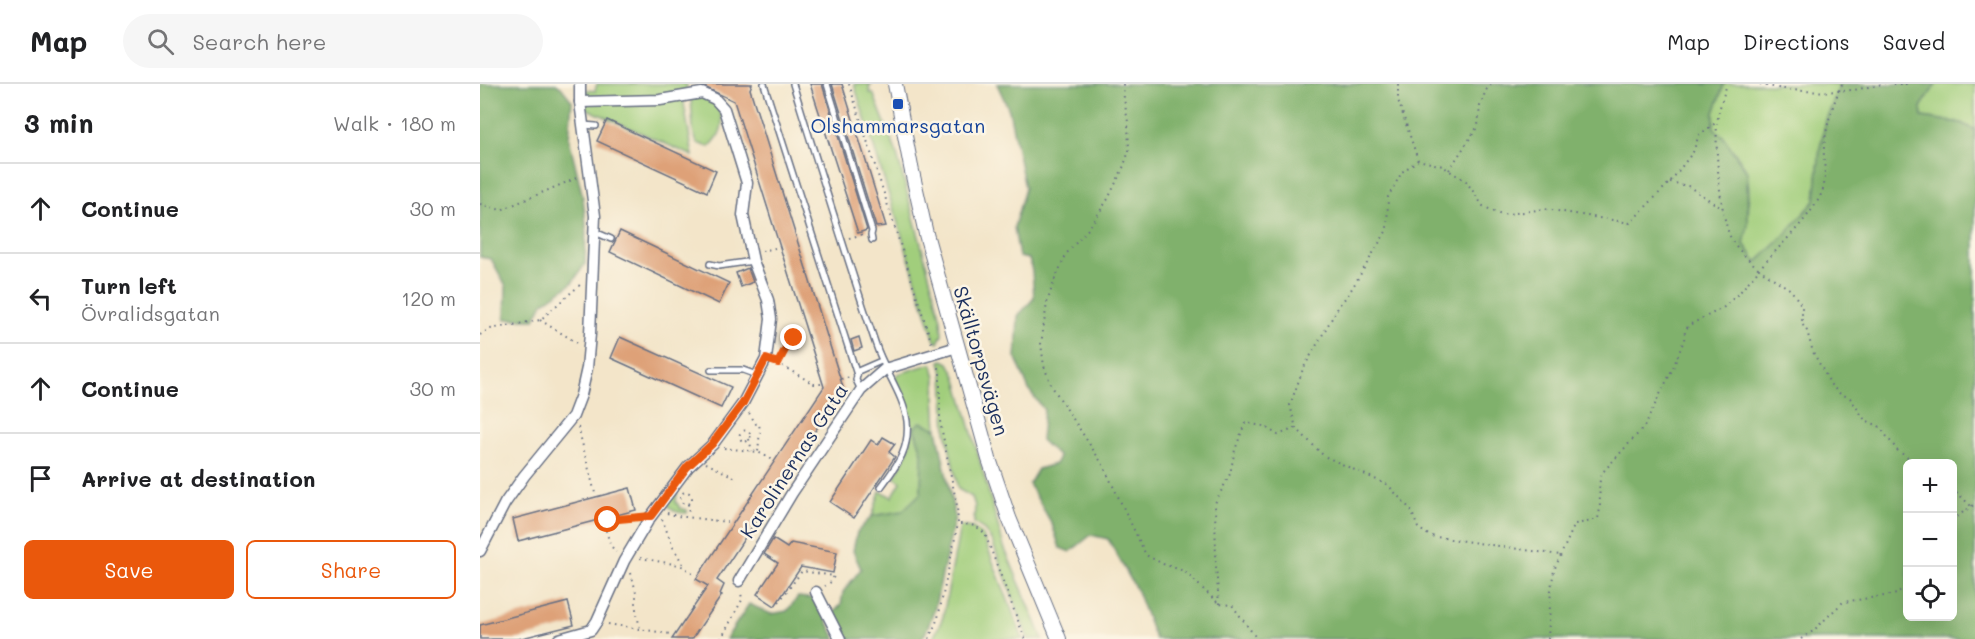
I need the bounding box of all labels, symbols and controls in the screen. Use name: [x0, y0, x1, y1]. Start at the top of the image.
search box: [123, 14, 543, 68]
text: Map: [30, 23, 87, 59]
icon: search: [144, 25, 177, 58]
text: Search here: [192, 27, 326, 56]
text: Map: [1667, 28, 1710, 55]
text: Directions: [1743, 28, 1850, 55]
text: Saved: [1883, 28, 1945, 55]
marker: Olshammarsgatan: [891, 97, 905, 111]
text: 3 min: [24, 106, 93, 140]
text: Walk · 180 m: [333, 110, 456, 136]
place label: Olshammarsgatan: [811, 112, 985, 138]
icon: ahead: [24, 192, 57, 225]
text: Continue: [81, 194, 179, 223]
text: 30 m: [410, 195, 456, 221]
text: Turn left: [81, 271, 177, 300]
icon: left: [24, 282, 57, 315]
street label: Skälltorpsvägen: [948, 283, 1016, 439]
text: 120 m: [401, 285, 456, 311]
text: Övralidsgatan: [81, 300, 220, 326]
route end: [780, 324, 806, 350]
icon: ahead: [24, 372, 57, 405]
text: Continue: [81, 374, 179, 403]
text: 30 m: [410, 375, 456, 401]
street label: Karolinernas Gata: [733, 378, 853, 543]
map controls: [1903, 459, 1957, 621]
button: +: [1903, 459, 1957, 513]
icon: arrive: [24, 462, 57, 495]
text: Arrive at destination: [81, 464, 316, 493]
route start: [594, 506, 620, 532]
button: −: [1903, 513, 1957, 567]
button: Save: [24, 540, 234, 599]
button: Share: [246, 540, 456, 599]
button: locate: [1903, 567, 1957, 621]

